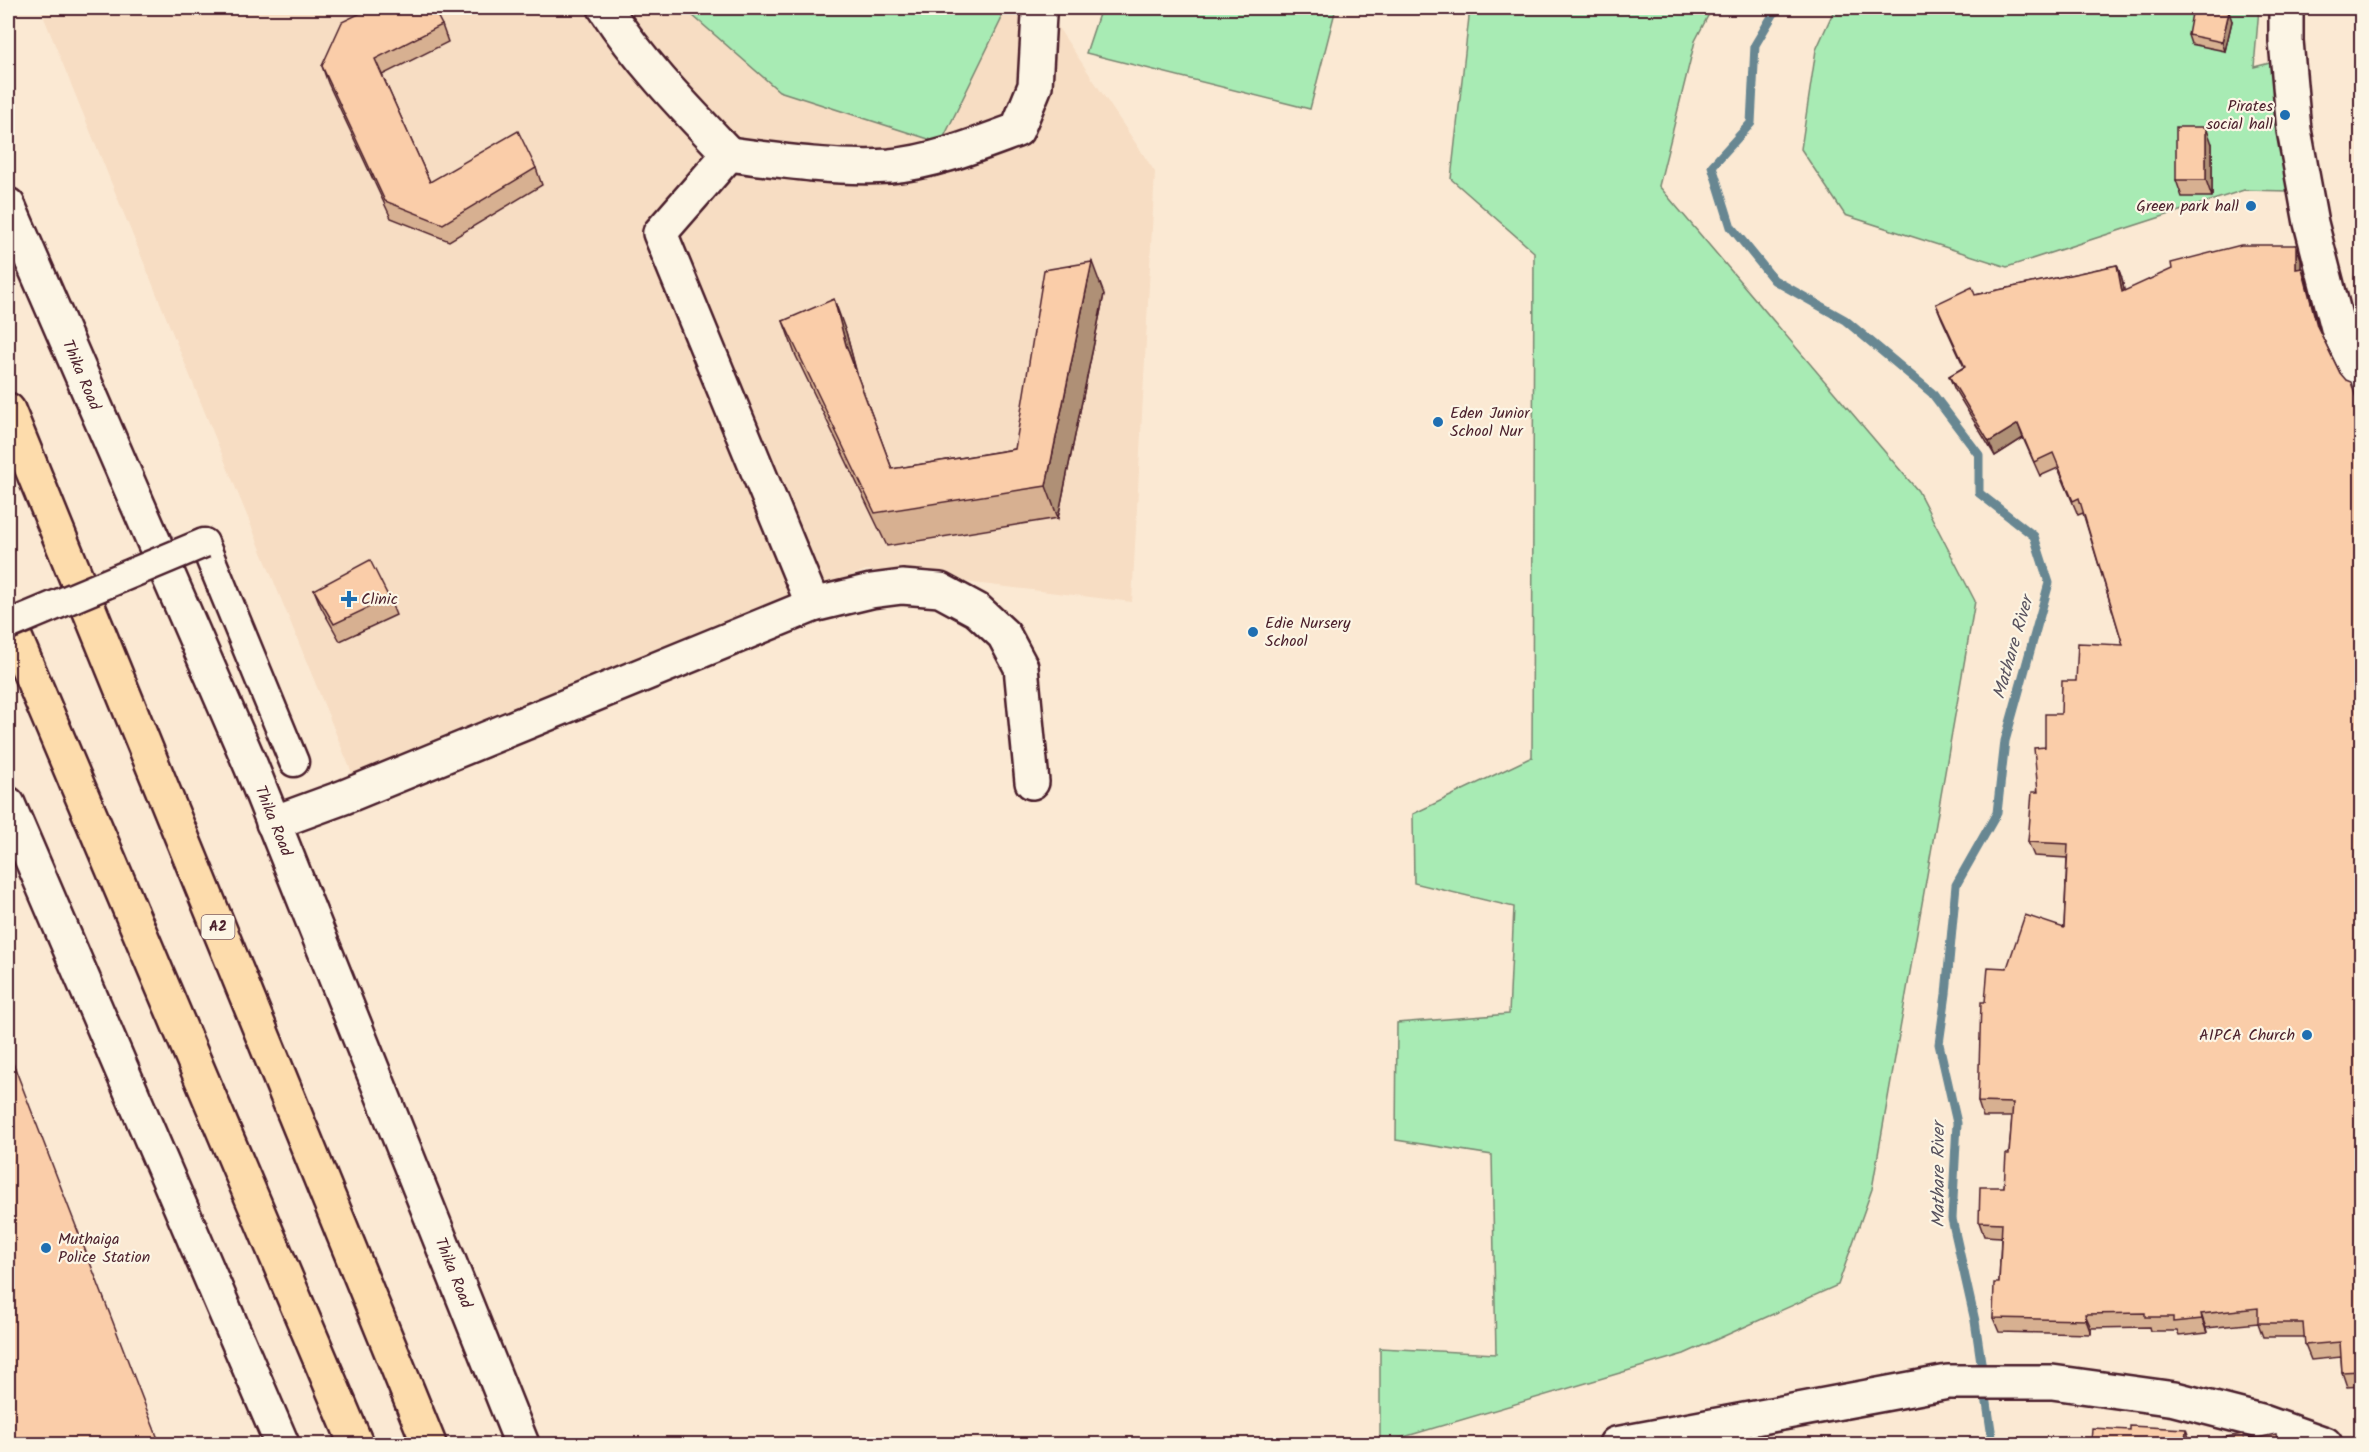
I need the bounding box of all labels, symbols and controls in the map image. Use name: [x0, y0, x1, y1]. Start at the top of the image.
place label: Pirates social hall: [2206, 94, 2273, 137]
marker: Pirates social hall: [2278, 108, 2292, 122]
place label: Green park hall: [2136, 194, 2239, 219]
marker: Green park hall: [2244, 199, 2258, 213]
street label: Thika Road: [55, 336, 107, 415]
place label: Eden Junior School Nur: [1450, 401, 1531, 444]
marker: Eden Junior School Nur: [1431, 415, 1445, 429]
place label: Clinic: [361, 587, 398, 612]
water label: Mathare River: [1986, 589, 2044, 703]
marker: Clinic: [342, 592, 356, 606]
place label: Edie Nursery School: [1265, 611, 1351, 654]
marker: Edie Nursery School: [1246, 625, 1260, 639]
street label: Thika Road: [247, 782, 299, 861]
road number: A2: [202, 915, 234, 939]
place label: AIPCA Church: [2199, 1023, 2295, 1048]
marker: AIPCA Church: [2300, 1028, 2314, 1042]
water label: Mathare River: [1925, 1118, 1954, 1228]
place label: Muthaiga Police Station: [58, 1227, 150, 1270]
street label: Thika Road: [427, 1234, 479, 1313]
marker: Muthaiga Police Station: [39, 1241, 53, 1255]

